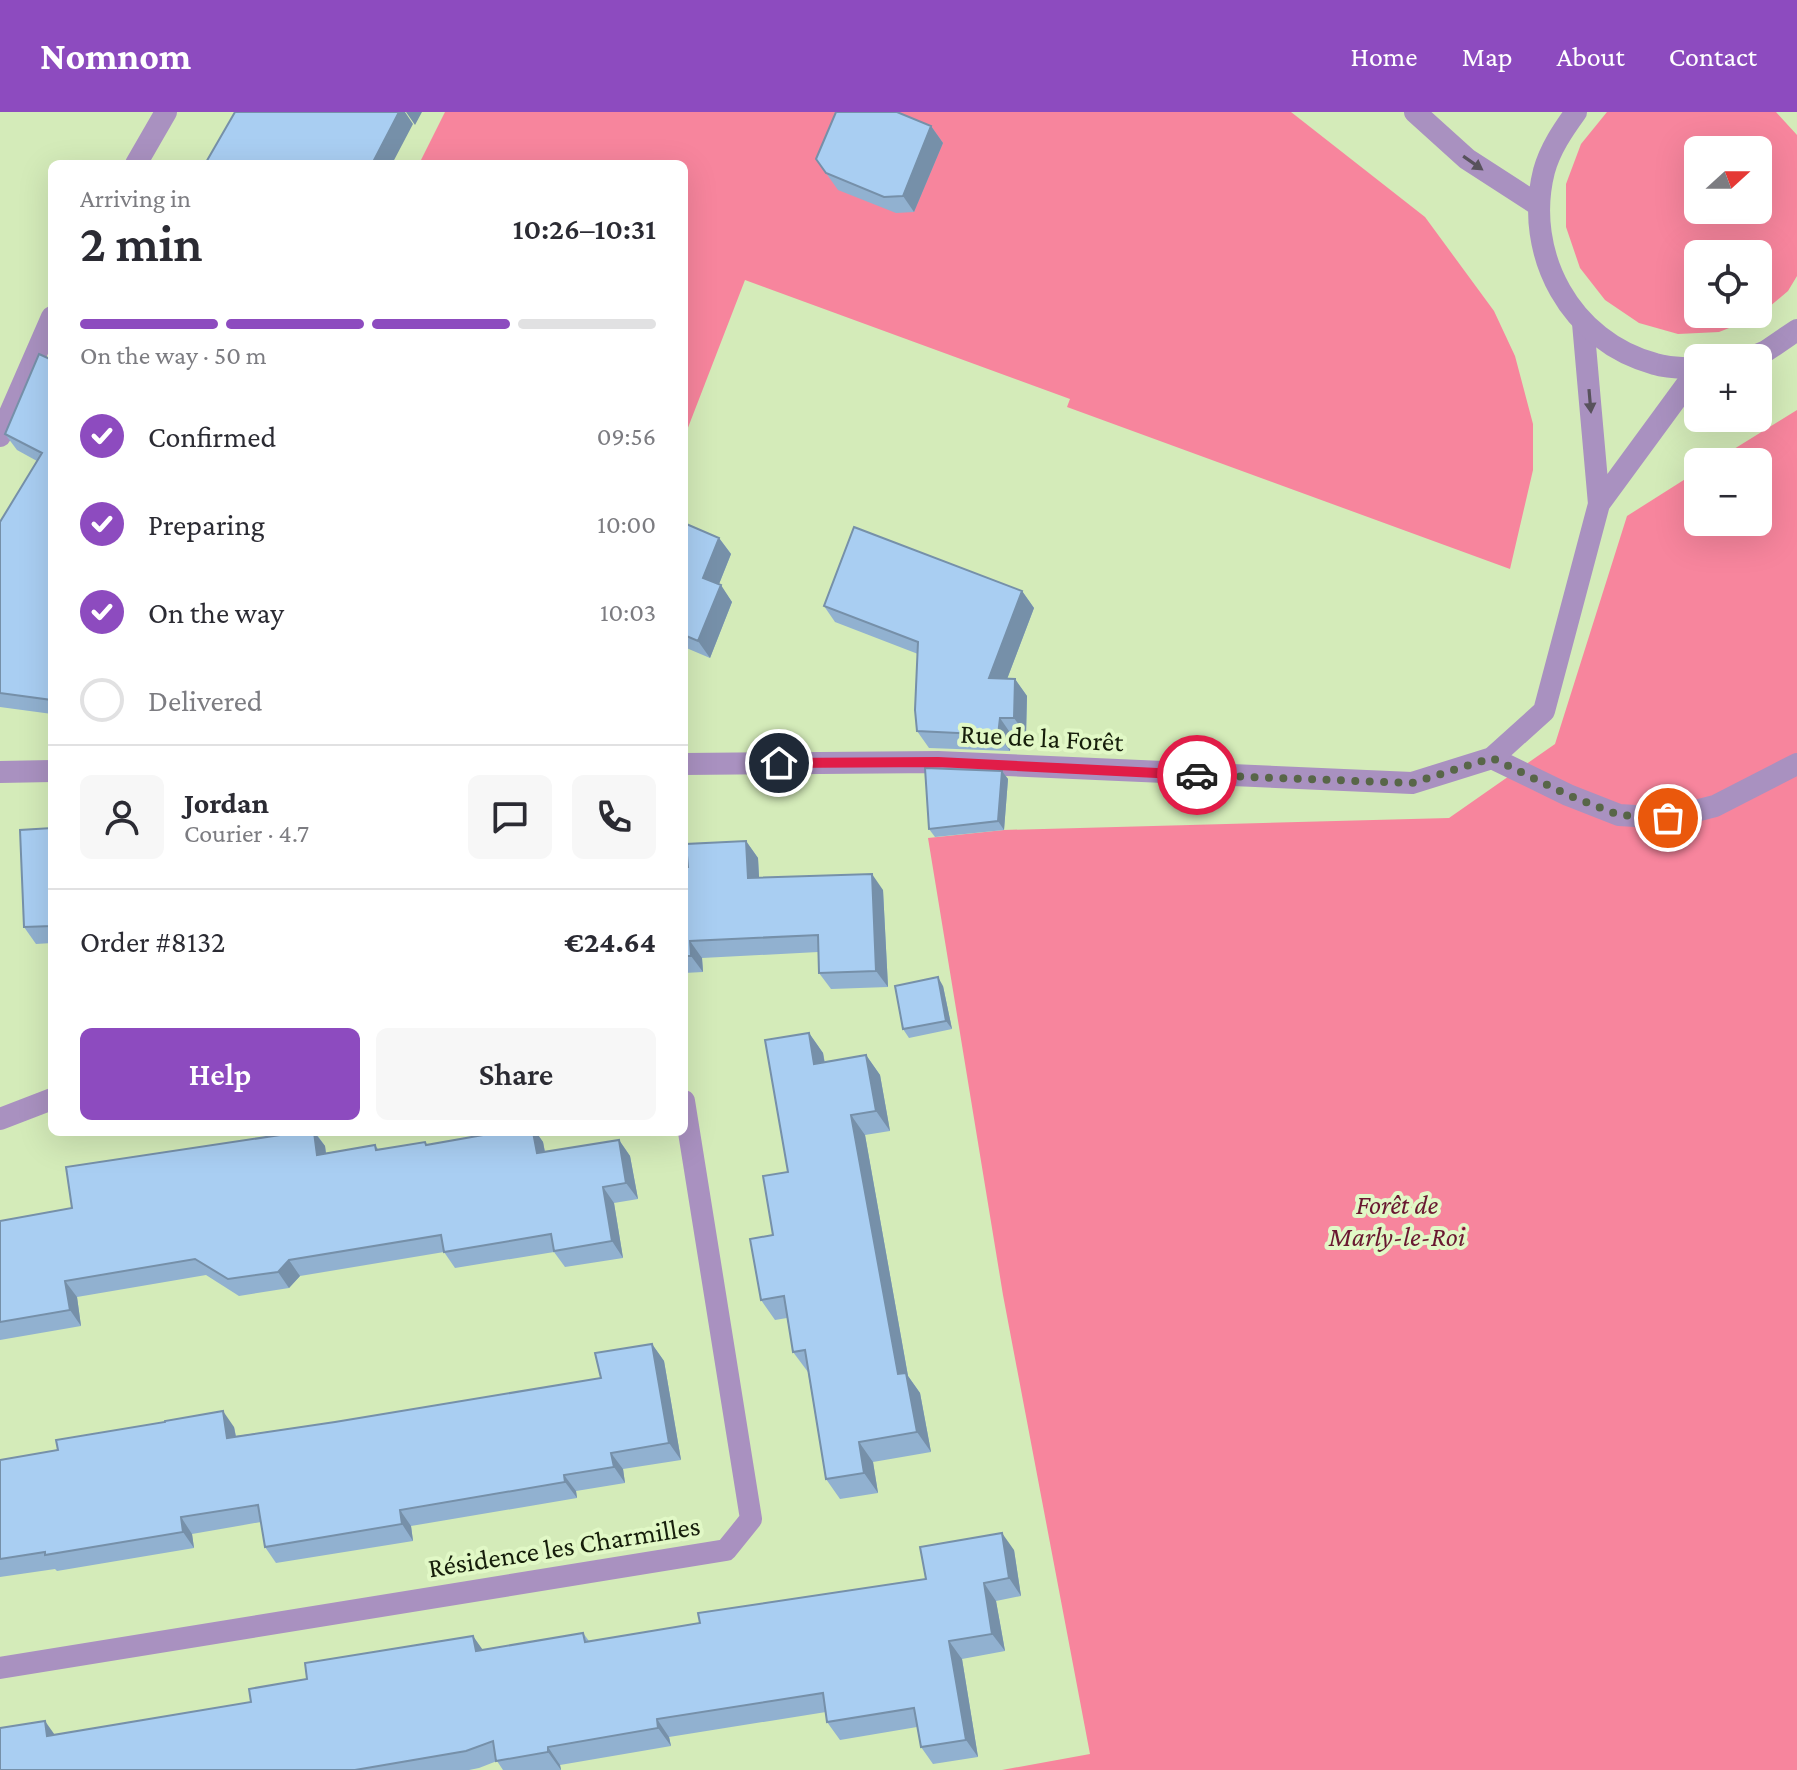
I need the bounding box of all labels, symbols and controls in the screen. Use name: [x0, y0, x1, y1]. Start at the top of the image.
text: Nomnom: [40, 35, 191, 77]
text: Home: [1351, 41, 1418, 72]
text: Map: [1462, 41, 1513, 72]
text: About: [1557, 41, 1625, 72]
text: Contact: [1669, 41, 1757, 72]
north arrow: [1684, 136, 1772, 224]
map controls: [1684, 136, 1772, 536]
one-way arrow: [1463, 155, 1484, 170]
text: Arriving in: [80, 184, 191, 213]
text: 10:26–10:31: [513, 212, 656, 245]
text: 2 min: [80, 214, 203, 272]
button: locate: [1684, 240, 1772, 328]
text: On the way · 50 m: [80, 341, 267, 370]
button: +: [1684, 344, 1772, 432]
one-way arrow: [1584, 389, 1597, 414]
icon: check: [80, 414, 124, 458]
text: Confirmed: [148, 420, 276, 453]
text: 09:56: [597, 422, 656, 451]
button: −: [1684, 448, 1772, 536]
icon: check: [80, 502, 124, 546]
text: Preparing: [148, 508, 265, 541]
text: 10:00: [597, 510, 656, 539]
icon: check: [80, 590, 124, 634]
text: On the way: [148, 596, 284, 629]
text: 10:03: [600, 598, 656, 627]
text: Delivered: [148, 684, 263, 717]
street label: Rue de la Forêt: [960, 718, 1125, 757]
pin: [745, 729, 813, 797]
courier: [1157, 735, 1237, 815]
icon: home: [757, 741, 801, 785]
icon: car: [1175, 753, 1219, 797]
button: person: [80, 775, 164, 859]
button: chat: [468, 775, 552, 859]
button: phone: [572, 775, 656, 859]
pin: [1634, 784, 1702, 852]
text: Jordan: [184, 786, 269, 819]
icon: bag: [1646, 796, 1690, 840]
text: Courier · 4.7: [184, 819, 309, 848]
text: Order #8132: [80, 925, 225, 958]
text: €24.64: [564, 925, 656, 958]
button: Help: [80, 1028, 360, 1120]
button: Share: [376, 1028, 656, 1120]
park label: Forêt de Marly-le-Roi: [1328, 1189, 1466, 1252]
street label: Résidence les Charmilles: [426, 1510, 702, 1583]

